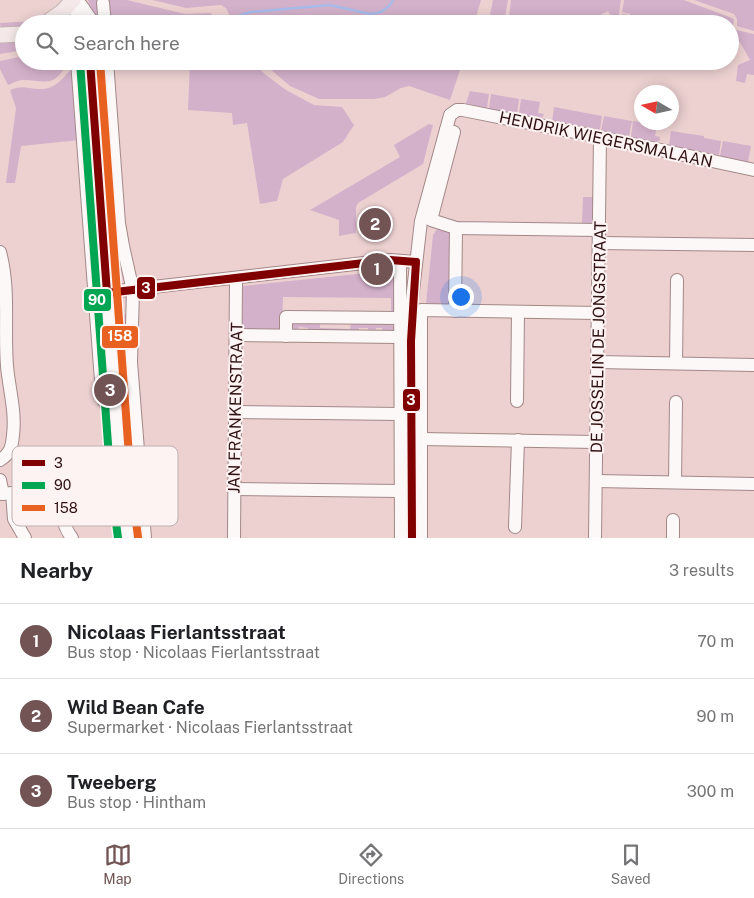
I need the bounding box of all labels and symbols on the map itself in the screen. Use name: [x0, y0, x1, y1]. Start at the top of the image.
north arrow: [634, 85, 679, 130]
street label: HENDRIK WIEGERSMALAAN: [497, 108, 714, 171]
pin: 2: [359, 205, 391, 243]
street label: DE JOSSELIN DE JONGSTRAAT: [587, 220, 610, 453]
pin: 1: [361, 250, 393, 288]
line badge: 3: [136, 276, 156, 300]
text: 3: [141, 280, 151, 296]
your location: [448, 284, 474, 310]
line badge: 90: [83, 288, 112, 312]
text: 90: [88, 292, 106, 308]
street label: JAN FRANKENSTRAAT: [225, 322, 247, 494]
line badge: 158: [101, 325, 139, 349]
text: 158: [108, 328, 132, 344]
pin: 3: [94, 371, 126, 409]
line badge: 3: [402, 388, 421, 412]
text: 3: [406, 392, 416, 408]
legend: [12, 446, 178, 526]
text: 3: [54, 455, 63, 471]
text: 90: [54, 477, 71, 493]
text: 158: [54, 500, 78, 516]

